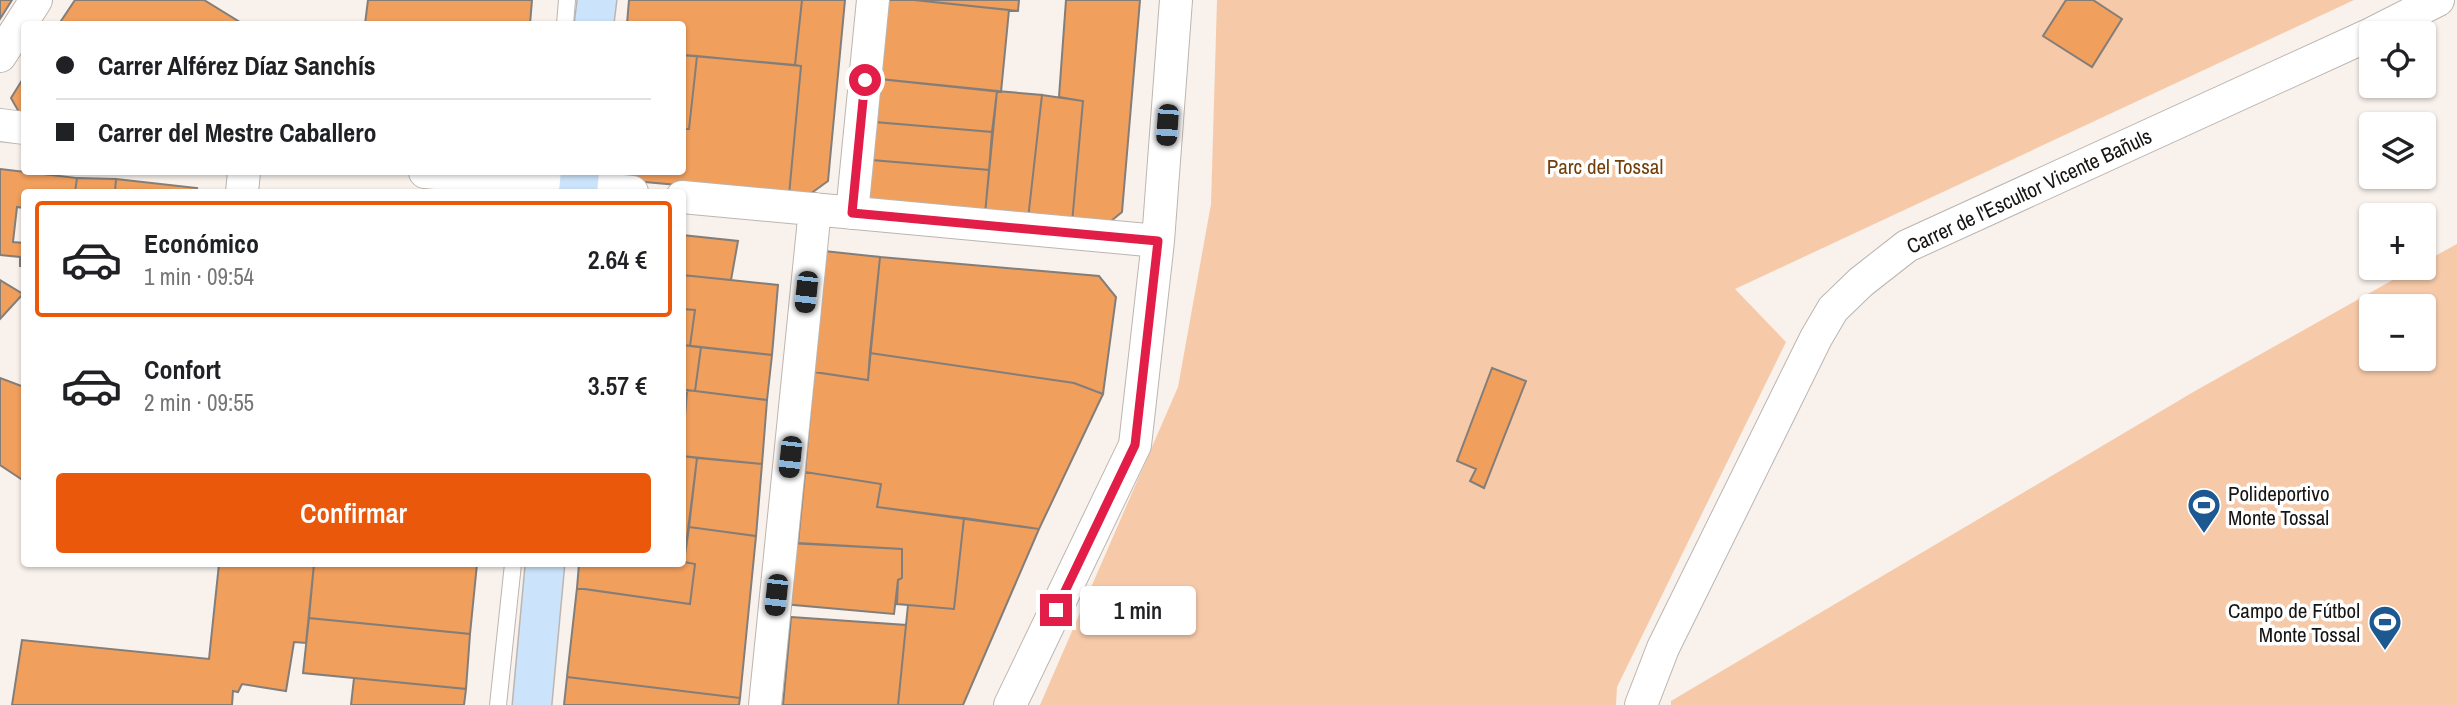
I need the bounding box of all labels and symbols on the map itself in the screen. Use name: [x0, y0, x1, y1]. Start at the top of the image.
route start: [849, 64, 881, 96]
car: [1156, 103, 1179, 147]
street label: Carrer de l'Escultor Vicente Bañuls: [1902, 121, 2156, 261]
park label: Parc del Tossal: [1547, 152, 1663, 181]
car: [794, 270, 819, 314]
car: [778, 435, 803, 479]
place label: Polideportivo Monte Tossal: [2228, 479, 2329, 532]
sports icon: Polideportivo Monte Tossal: [2185, 486, 2223, 535]
car: [764, 573, 789, 617]
callout: 1 min: [1080, 586, 1196, 634]
route end: [1040, 594, 1072, 626]
place label: Campo de Fútbol Monte Tossal: [2228, 596, 2360, 649]
sports icon: Campo de Fútbol Monte Tossal: [2366, 603, 2404, 652]

